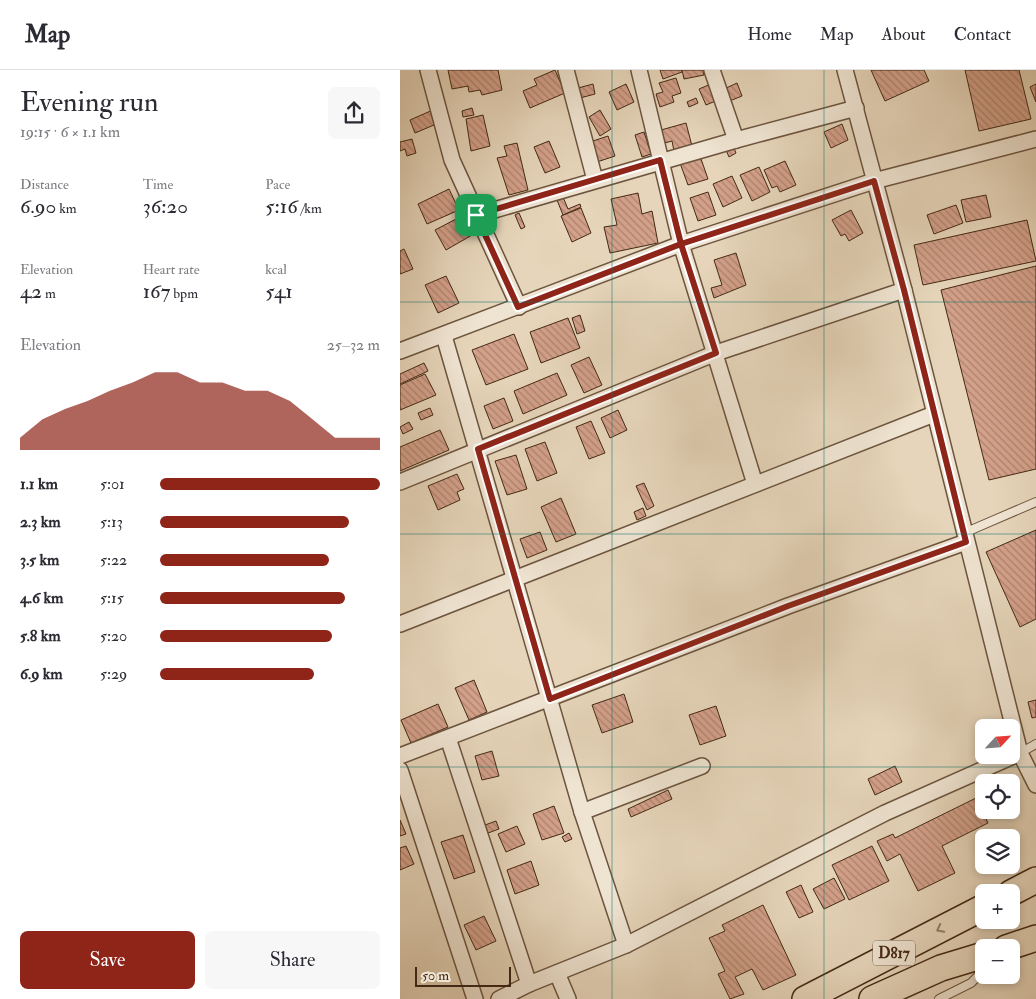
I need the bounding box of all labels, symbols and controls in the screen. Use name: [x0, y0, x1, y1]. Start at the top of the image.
text: Map: [25, 19, 70, 50]
text: Home: [747, 23, 792, 46]
text: Map: [820, 23, 854, 46]
text: About: [882, 23, 926, 46]
text: Contact: [954, 23, 1011, 46]
text: Evening run: [20, 85, 158, 120]
button: share: [328, 87, 380, 139]
text: 19:15 · 6 × 1.1 km: [20, 122, 120, 142]
text: Distance: [20, 176, 69, 193]
text: Time: [143, 176, 173, 193]
text: Pace: [265, 176, 290, 193]
text: 6.90: [20, 193, 56, 220]
text: 36:20: [143, 193, 188, 220]
text: 5:16: [265, 193, 298, 220]
pin: [455, 194, 497, 236]
text: km: [56, 200, 77, 217]
text: /km: [298, 200, 322, 217]
icon: arrive: [462, 201, 490, 229]
text: Elevation: [20, 261, 73, 278]
text: Heart rate: [143, 261, 200, 278]
text: kcal: [265, 261, 287, 278]
text: 42: [20, 278, 42, 305]
text: 167: [143, 278, 170, 305]
text: 541: [265, 278, 293, 305]
text: m: [42, 285, 56, 302]
text: bpm: [170, 285, 198, 302]
text: Elevation: [20, 335, 81, 355]
text: 25–32 m: [327, 335, 380, 355]
text: 1.1 km: [20, 474, 58, 494]
text: 5:01: [100, 474, 125, 494]
text: 2.3 km: [20, 512, 61, 532]
text: 5:13: [100, 512, 123, 532]
text: 3.5 km: [20, 550, 59, 570]
text: 5:22: [100, 550, 127, 570]
text: 4.6 km: [20, 588, 64, 608]
text: 5:15: [100, 588, 124, 608]
text: 5.8 km: [20, 626, 61, 646]
text: 5:20: [100, 626, 127, 646]
text: 6.9 km: [20, 664, 63, 684]
text: 5:29: [100, 664, 127, 684]
north arrow: [975, 719, 1020, 764]
map controls: [975, 719, 1020, 984]
button: locate: [975, 774, 1020, 819]
button: layers: [975, 829, 1020, 874]
button: +: [975, 884, 1020, 929]
one-way arrow: [937, 923, 946, 933]
button: Save: [20, 931, 195, 989]
button: Share: [205, 931, 380, 989]
button: −: [975, 939, 1020, 984]
road number: D817: [873, 940, 915, 966]
scale bar: [415, 964, 511, 987]
text: 50 m: [422, 967, 449, 984]

